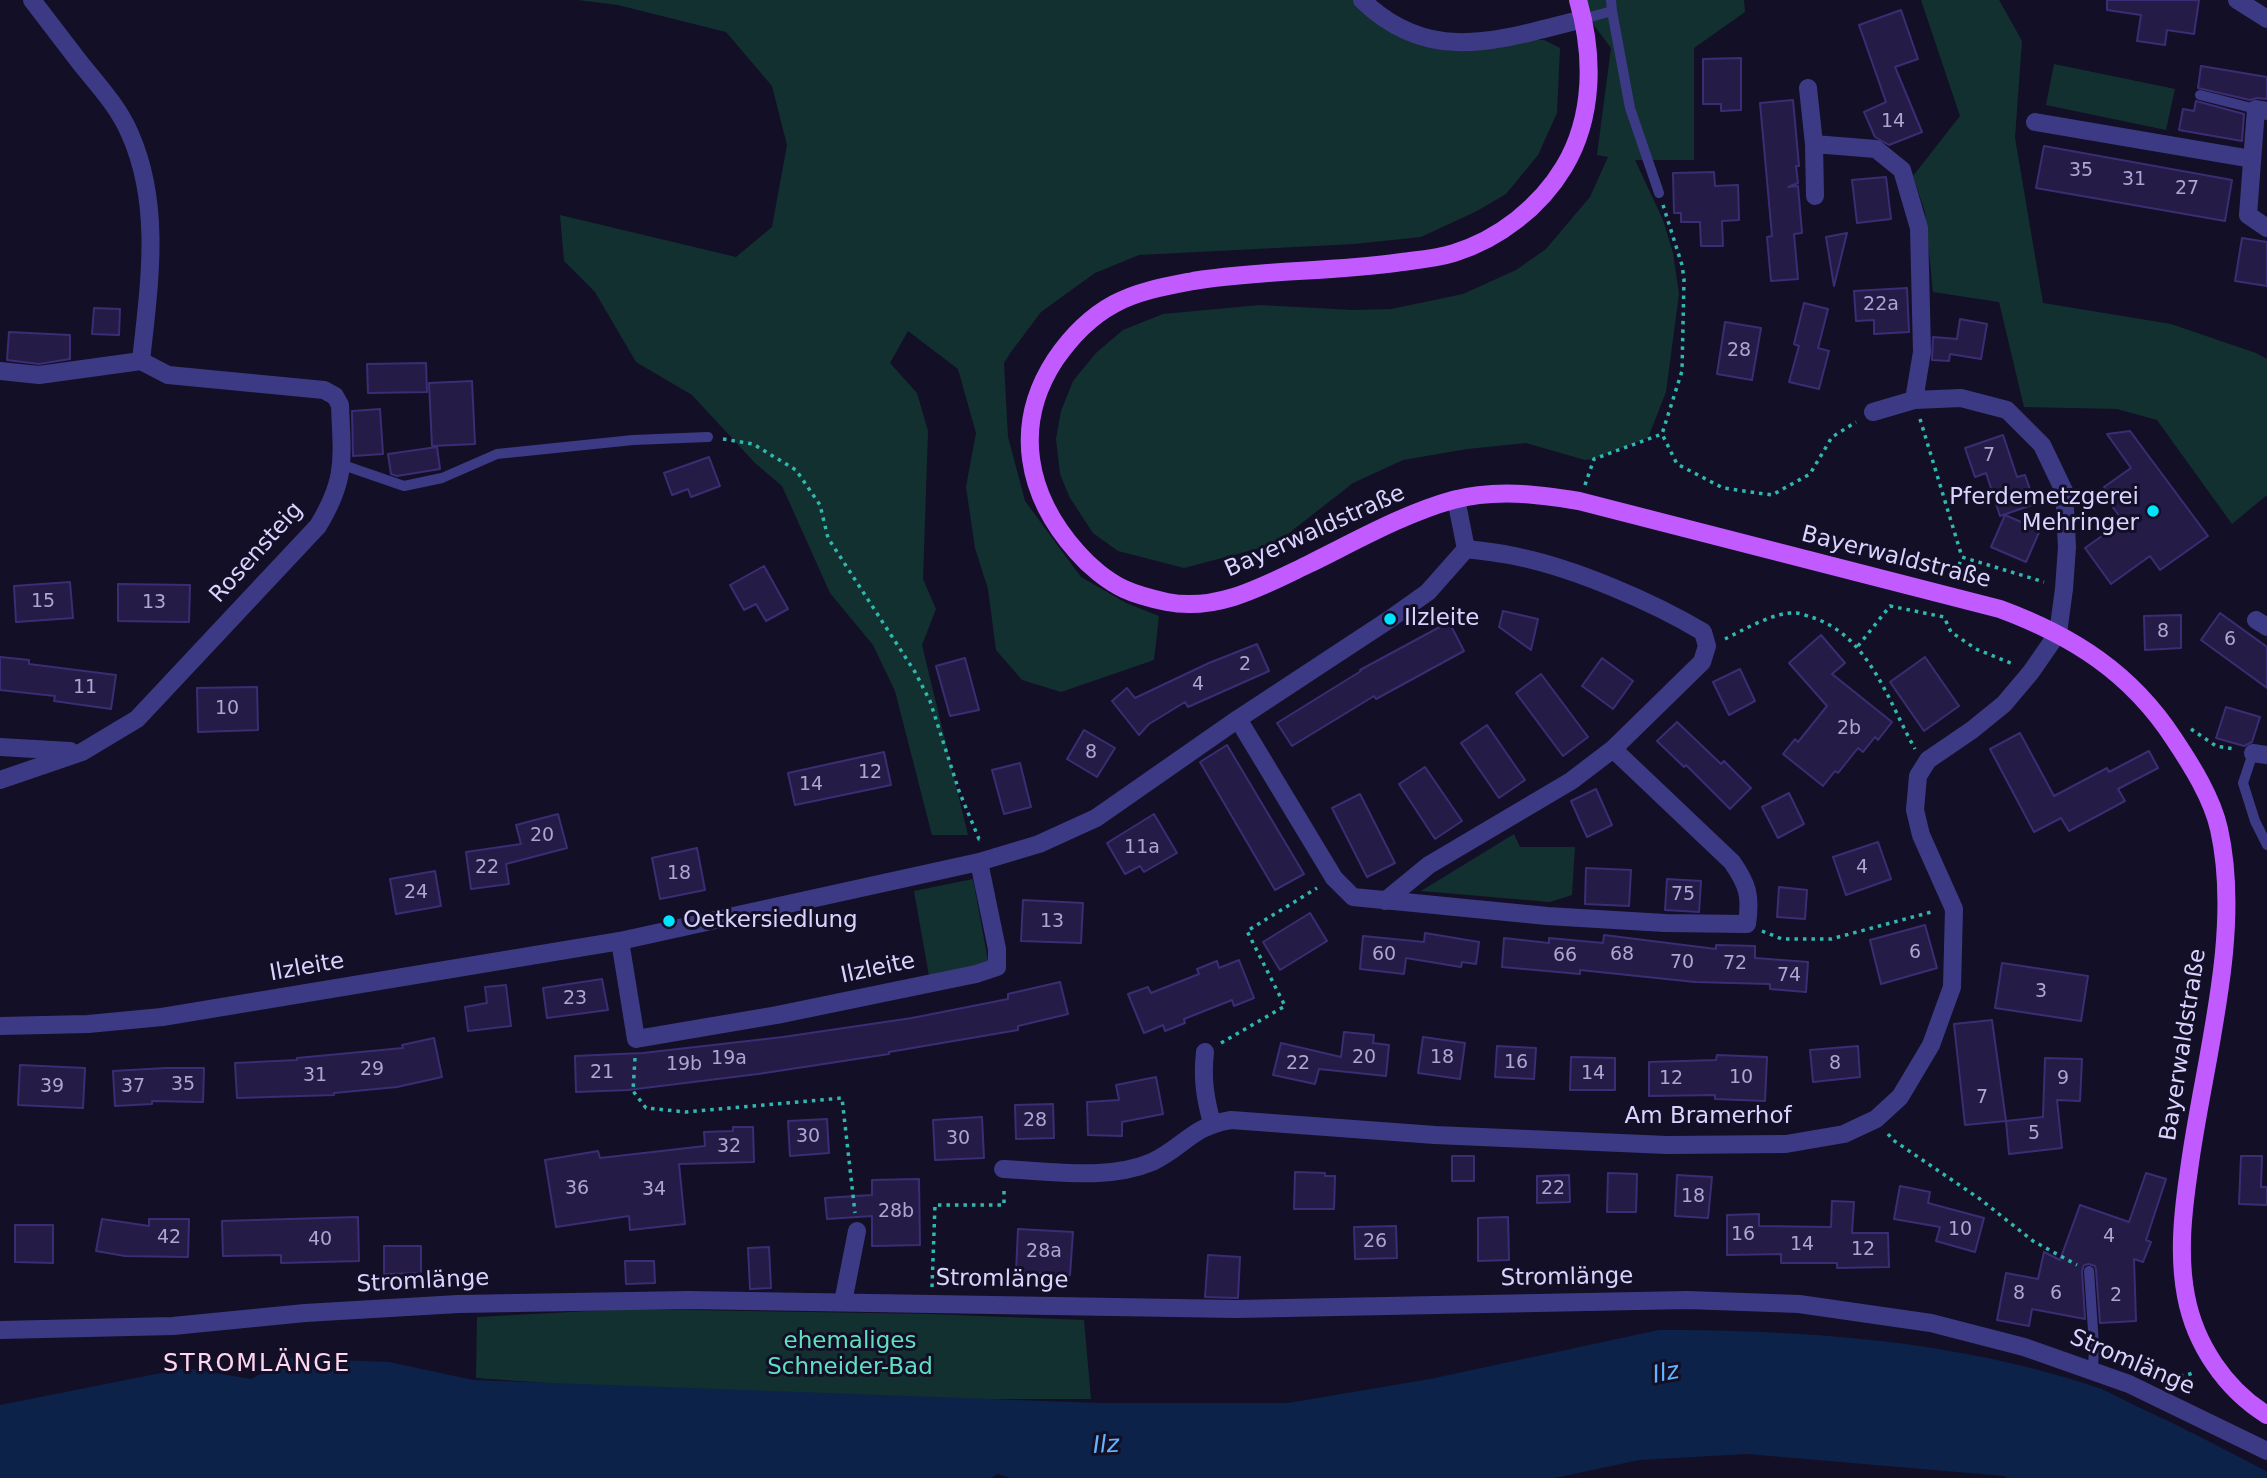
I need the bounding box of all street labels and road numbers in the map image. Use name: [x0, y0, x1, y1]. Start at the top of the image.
street label: Bayerwaldstraße: [1221, 480, 1409, 584]
street label: Rosensteig: [205, 497, 309, 609]
street label: Bayerwaldstraße: [1798, 521, 1994, 595]
street label: Bayerwaldstraße: [2155, 947, 2213, 1143]
street label: Ilzleite: [268, 948, 346, 988]
street label: Ilzleite: [838, 948, 918, 990]
street label: Am Bramerhof: [1624, 1103, 1792, 1131]
street label: Stromlänge: [1500, 1263, 1634, 1293]
street label: Stromlänge: [356, 1265, 490, 1299]
street label: Stromlänge: [935, 1265, 1069, 1295]
street label: Stromlänge: [2065, 1324, 2199, 1402]

